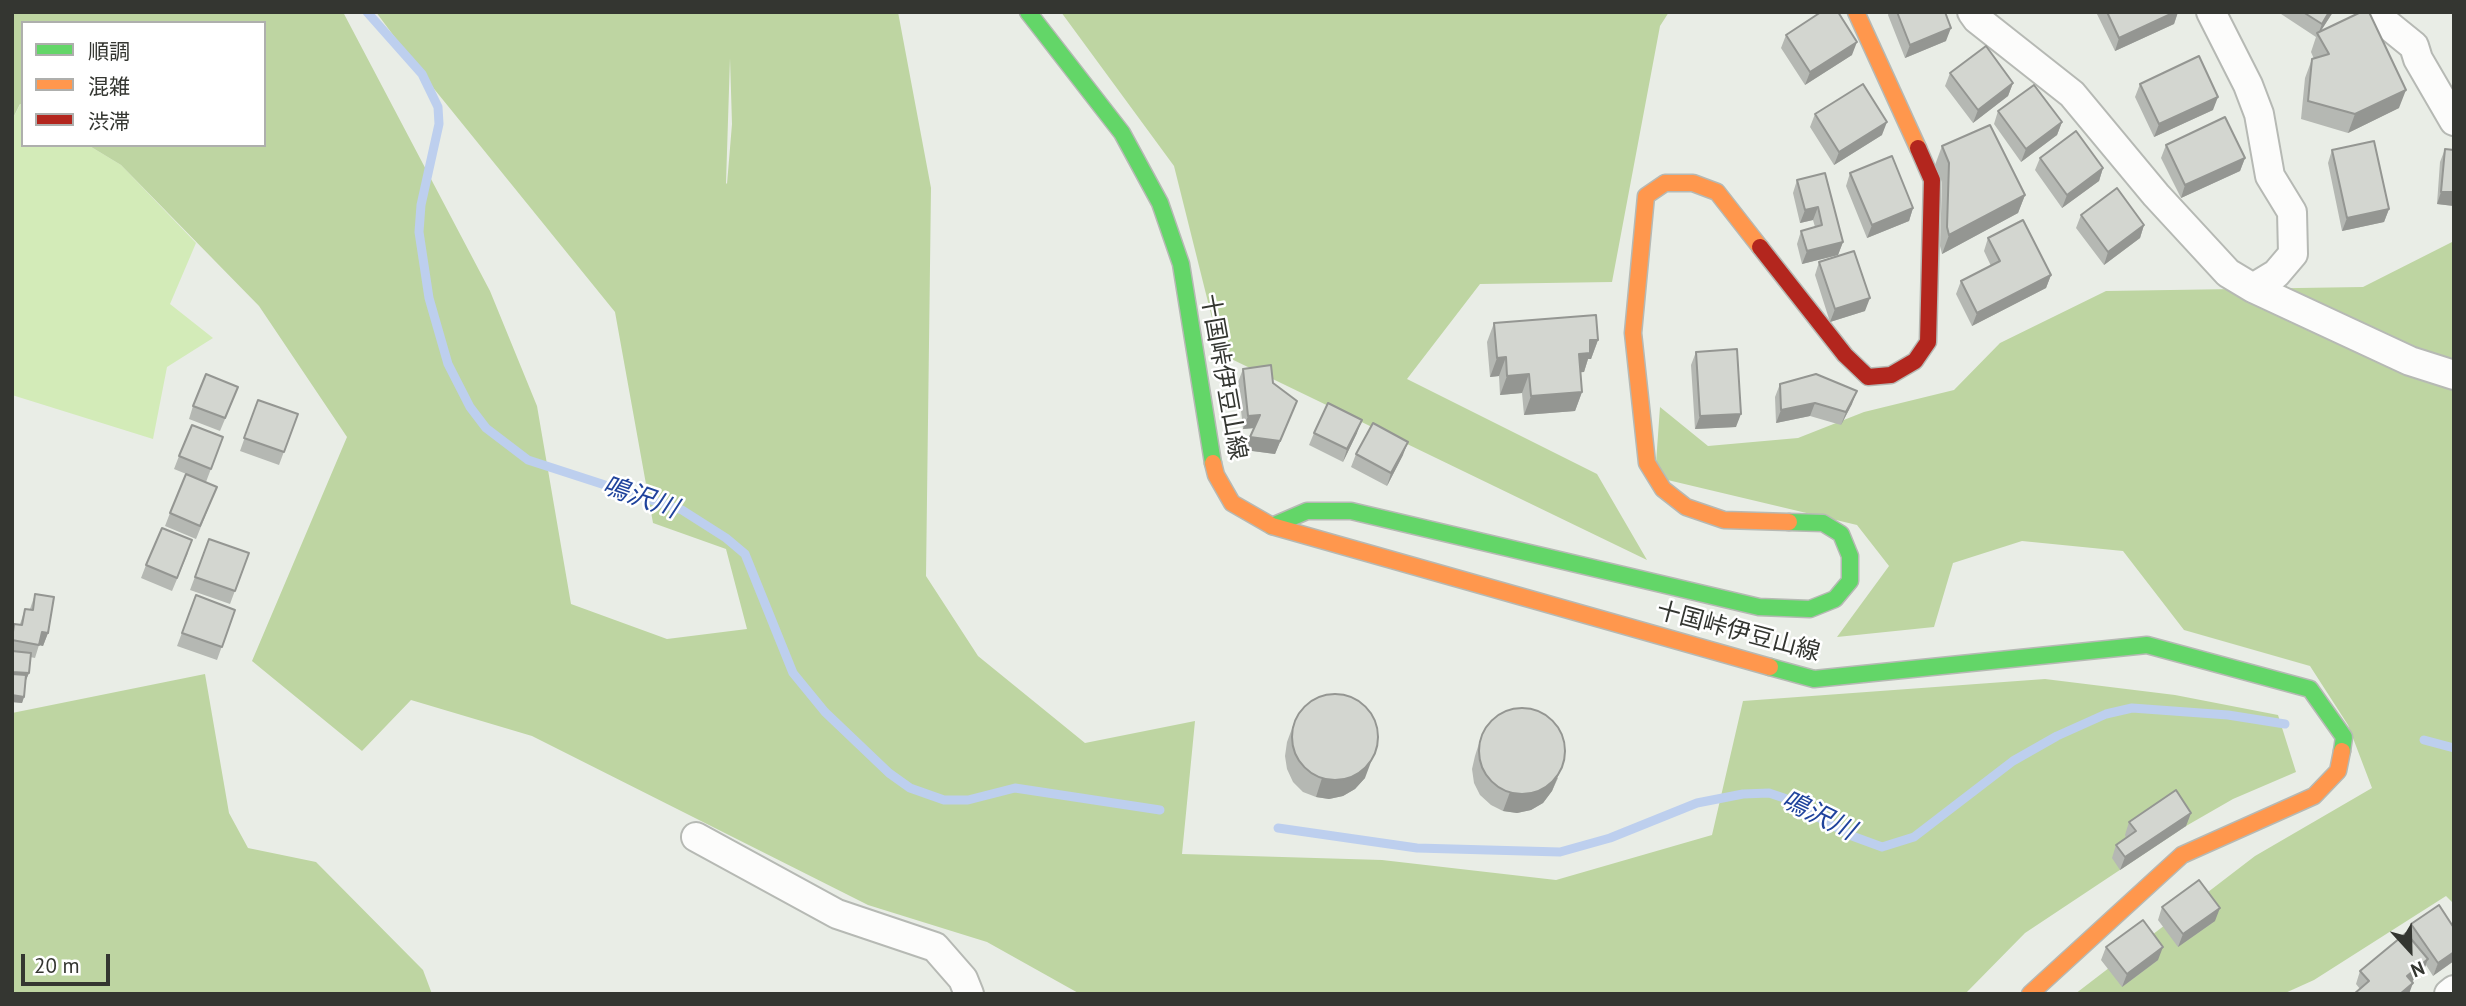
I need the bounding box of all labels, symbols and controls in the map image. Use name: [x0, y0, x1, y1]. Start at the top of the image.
legend: [21, 21, 266, 147]
text: 順調: [88, 38, 130, 65]
text: 混雑: [88, 73, 130, 100]
text: 渋滞: [88, 108, 130, 135]
street label: 十国峠伊豆山線: [1194, 292, 1252, 462]
water label: 鳴沢川: [598, 471, 682, 525]
street label: 十国峠伊豆山線: [1653, 596, 1823, 668]
water label: 鳴沢川: [1776, 785, 1860, 847]
north arrow: [2375, 915, 2445, 985]
scale bar: [24, 940, 114, 984]
text: 20 m: [34, 952, 80, 979]
text: N: [2408, 956, 2428, 983]

